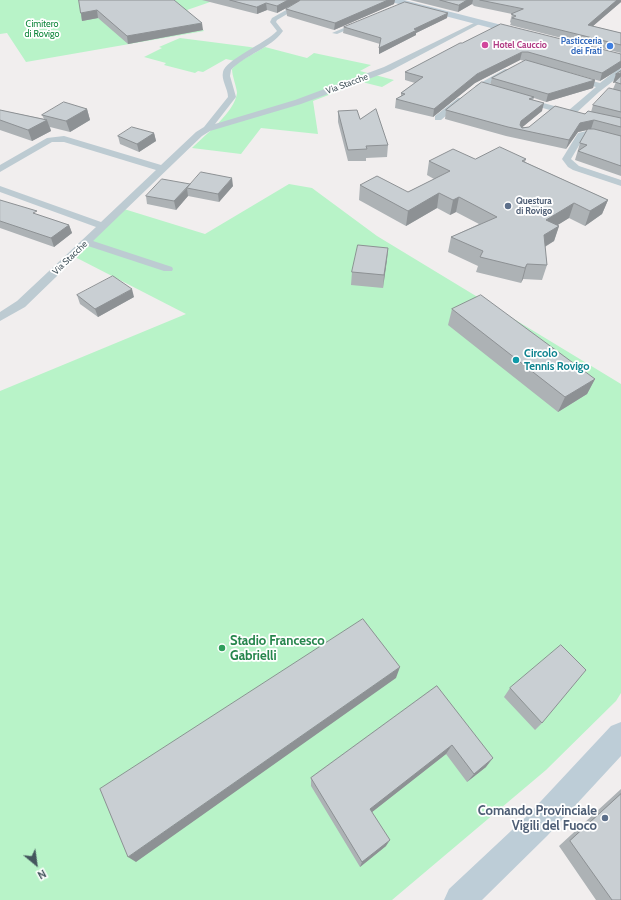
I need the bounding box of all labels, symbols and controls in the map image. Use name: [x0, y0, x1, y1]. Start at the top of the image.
park label: Cimitero di Rovigo: [25, 19, 59, 40]
place label: Pasticceria dei Frati: [561, 36, 602, 57]
marker: Hotel Cauccio: [480, 40, 490, 50]
place label: Hotel Cauccio: [493, 40, 547, 50]
marker: Pasticceria dei Frati: [605, 41, 615, 51]
street label: Via Stacche: [324, 71, 370, 97]
place label: Questura di Rovigo: [516, 196, 552, 217]
marker: Questura di Rovigo: [503, 201, 513, 211]
street label: Via Stacche: [50, 239, 90, 277]
place label: Circolo Tennis Rovigo: [524, 347, 590, 373]
marker: Circolo Tennis Rovigo: [511, 355, 521, 365]
place label: Stadio Francesco Gabrielli: [230, 633, 325, 664]
marker: Stadio Francesco Gabrielli: [217, 643, 227, 653]
place label: Comando Provinciale Vigili del Fuoco: [478, 803, 597, 834]
marker: Comando Provinciale Vigili del Fuoco: [600, 813, 610, 823]
north arrow: [16, 844, 56, 884]
text: N: [35, 866, 49, 883]

